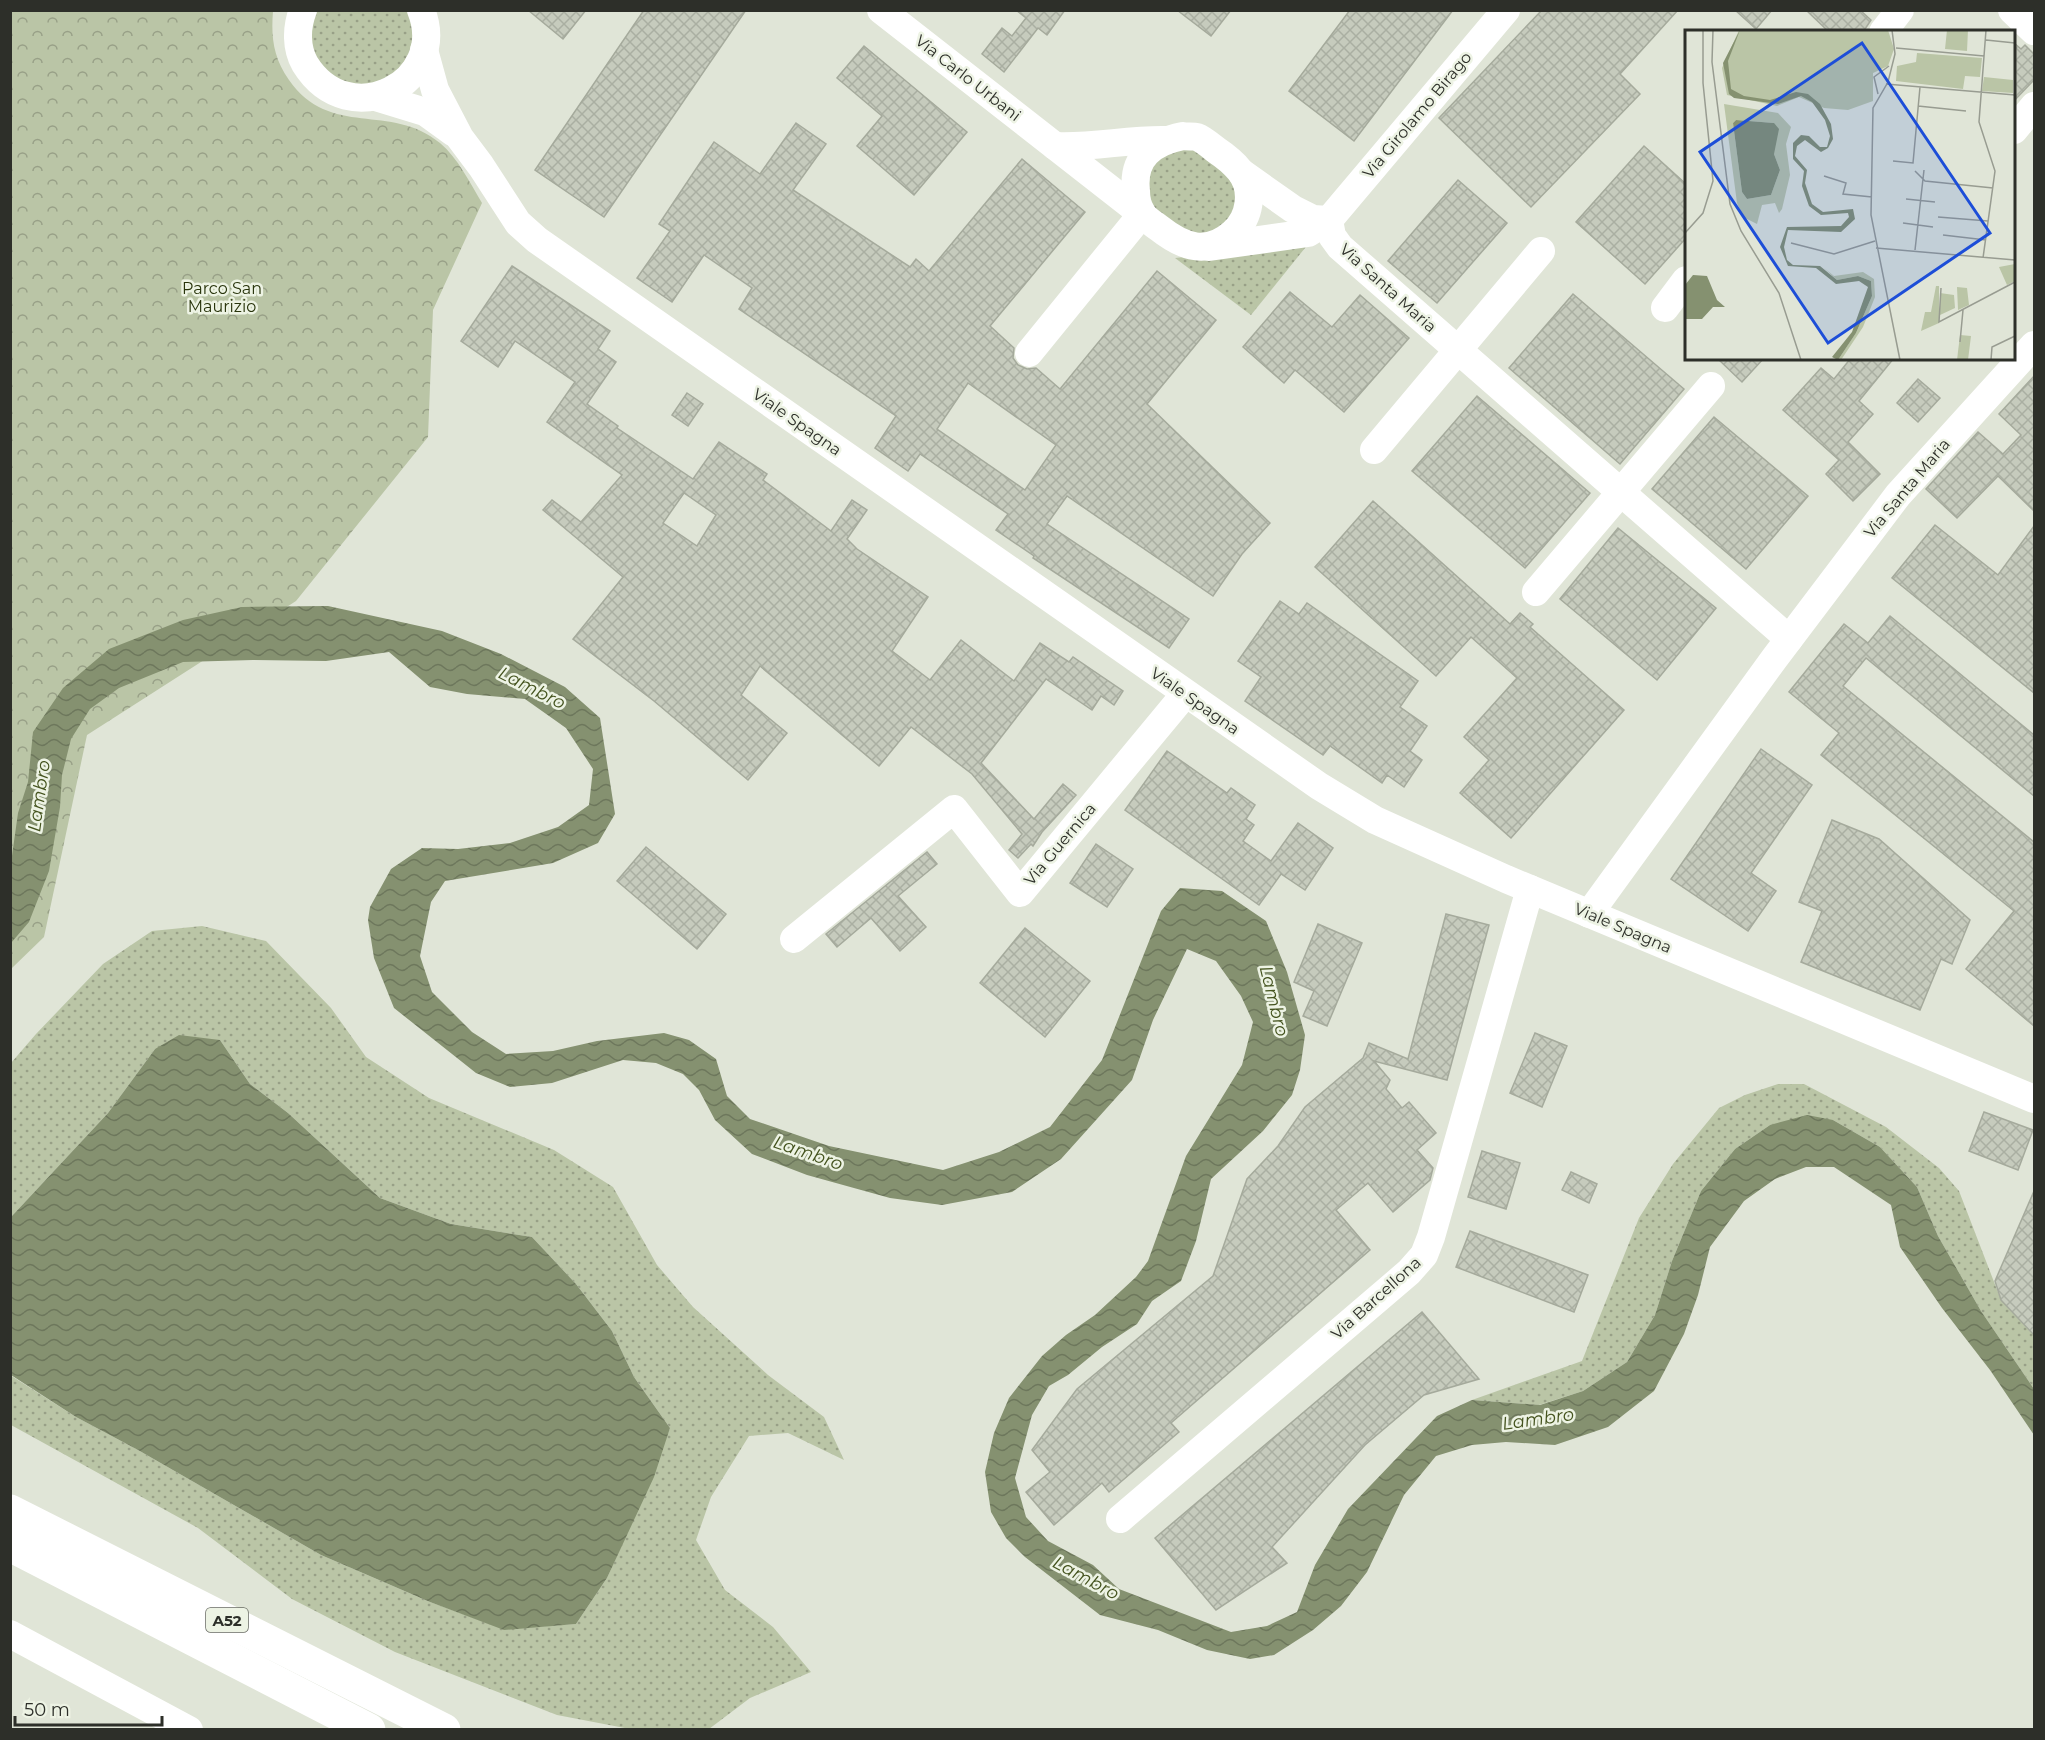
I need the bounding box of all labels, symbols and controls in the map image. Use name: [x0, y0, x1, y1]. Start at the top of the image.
inset map: [1685, 30, 2015, 360]
street label: Via Carlo Urbani: [911, 31, 1025, 125]
street label: Via Girolamo Birago: [1359, 48, 1475, 182]
street label: Via Santa Maria: [1336, 240, 1440, 336]
park label: Parco San Maurizio: [182, 279, 262, 316]
street label: Viale Spagna: [749, 384, 845, 460]
street label: Via Santa Maria: [1860, 435, 1954, 541]
water label: Lambro: [495, 662, 569, 714]
street label: Viale Spagna: [1147, 663, 1243, 739]
water label: Lambro: [23, 759, 55, 833]
street label: Via Guernica: [1020, 799, 1100, 889]
street label: Viale Spagna: [1571, 899, 1675, 957]
water label: Lambro: [1255, 963, 1293, 1039]
water label: Lambro: [770, 1131, 846, 1175]
street label: Via Barcellona: [1327, 1253, 1425, 1343]
water label: Lambro: [1501, 1403, 1575, 1435]
water label: Lambro: [1049, 1551, 1123, 1605]
road number: A52: [206, 1608, 248, 1632]
scale bar: [15, 1689, 162, 1727]
text: 50 m: [24, 1699, 70, 1721]

